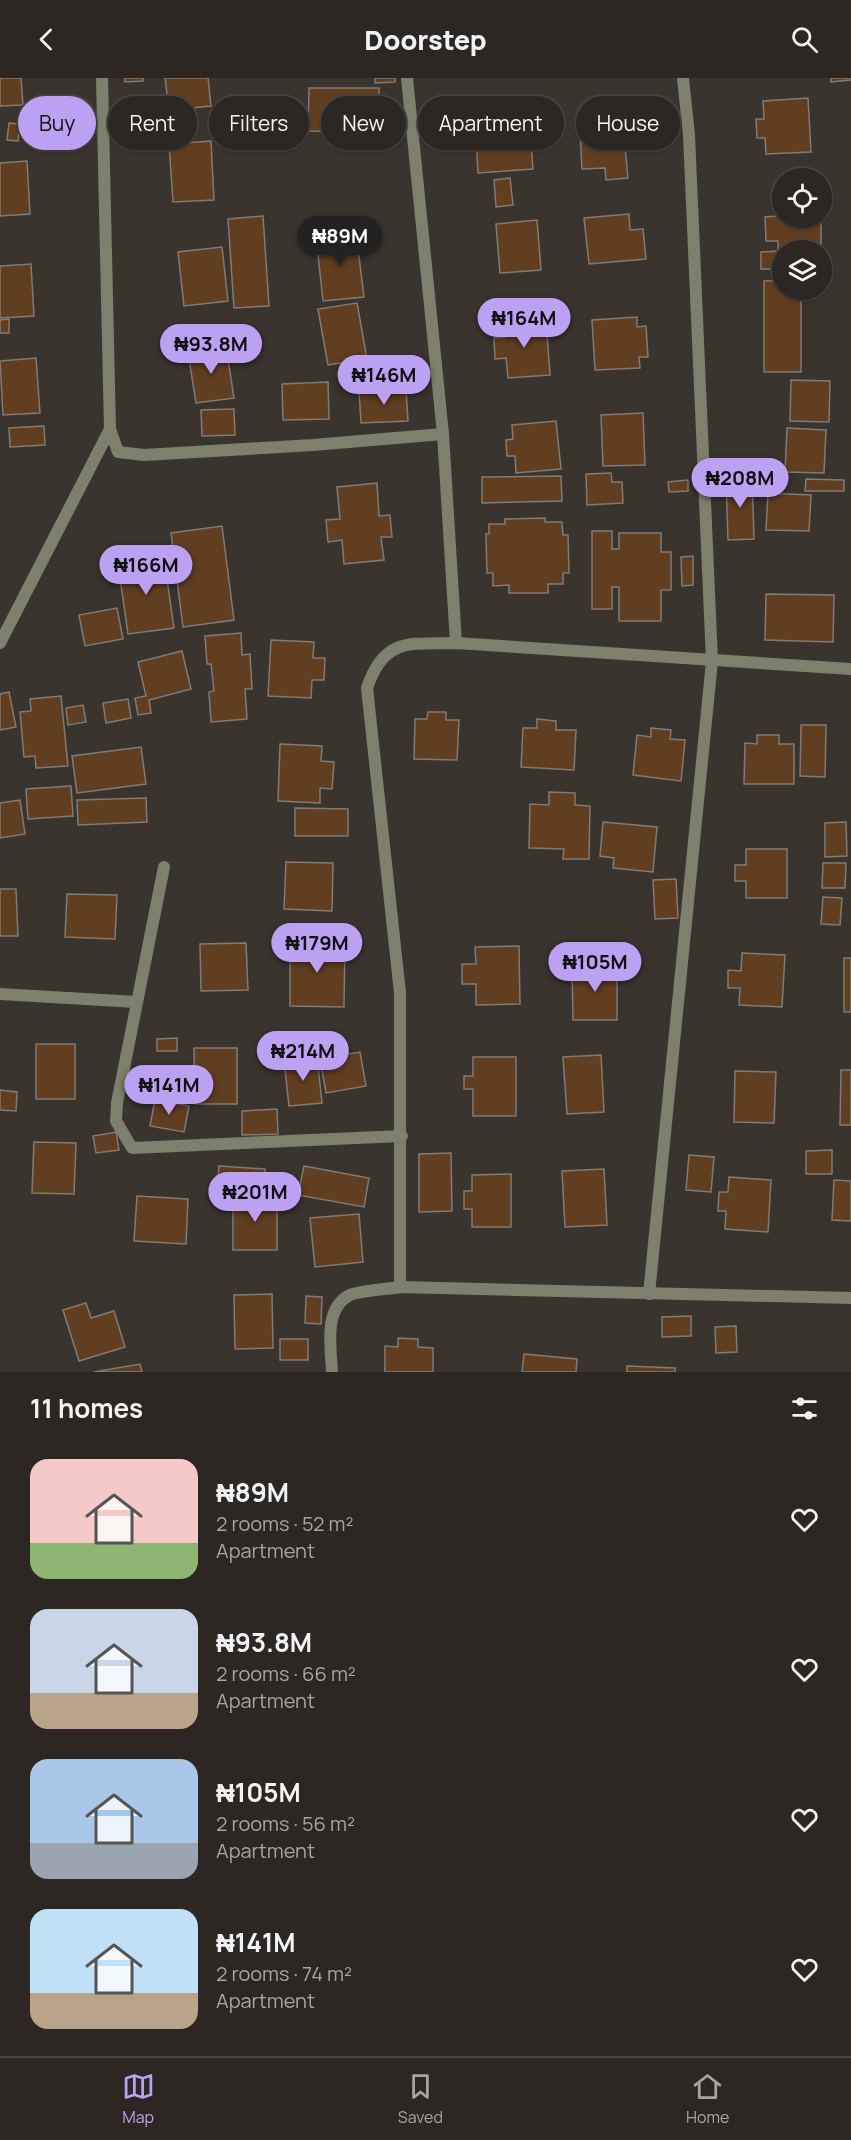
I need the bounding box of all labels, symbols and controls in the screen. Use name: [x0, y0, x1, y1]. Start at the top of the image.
text: Doorstep: [364, 21, 487, 58]
icon: back: [30, 23, 63, 56]
icon: search: [788, 23, 821, 56]
chip: Buy: [18, 96, 96, 150]
chip: Rent: [108, 96, 197, 150]
chip: Filters: [209, 96, 309, 150]
chip: New: [321, 96, 406, 150]
chip: Apartment: [418, 96, 564, 150]
chip: House: [576, 96, 680, 150]
map controls: [772, 168, 832, 300]
button: locate: [772, 168, 832, 228]
pin: ₦89M: [304, 216, 376, 267]
text: ₦89M: [312, 222, 368, 249]
button: layers: [772, 240, 832, 300]
pin: ₦164M: [482, 298, 566, 349]
text: ₦164M: [492, 304, 556, 331]
pin: ₦93.8M: [162, 324, 260, 375]
text: ₦93.8M: [174, 330, 248, 357]
pin: ₦146M: [342, 355, 426, 406]
text: ₦146M: [352, 361, 416, 388]
pin: ₦208M: [698, 458, 782, 509]
text: ₦208M: [706, 464, 774, 491]
pin: ₦166M: [104, 545, 188, 596]
text: ₦166M: [113, 551, 179, 578]
pin: ₦179M: [275, 923, 359, 974]
text: ₦179M: [285, 929, 349, 956]
pin: ₦105M: [553, 942, 637, 993]
text: ₦105M: [562, 948, 628, 975]
pin: ₦214M: [261, 1031, 345, 1082]
text: ₦214M: [271, 1037, 335, 1064]
pin: ₦141M: [127, 1065, 211, 1116]
text: ₦141M: [138, 1071, 200, 1098]
pin: ₦201M: [213, 1172, 297, 1223]
text: ₦201M: [222, 1178, 288, 1205]
text: 11 homes: [30, 1390, 143, 1426]
icon: filters: [788, 1392, 821, 1425]
text: ₦89M: [216, 1474, 289, 1510]
icon: home: [78, 1483, 150, 1555]
icon: heart: [788, 1503, 821, 1536]
text: 2 rooms · 52 m²: [216, 1510, 353, 1537]
text: Apartment: [216, 1537, 315, 1564]
text: ₦93.8M: [216, 1624, 312, 1660]
icon: home: [78, 1633, 150, 1705]
icon: heart: [788, 1653, 821, 1686]
text: 2 rooms · 66 m²: [216, 1660, 356, 1687]
text: Apartment: [216, 1687, 315, 1714]
text: ₦105M: [216, 1774, 301, 1810]
icon: home: [78, 1783, 150, 1855]
icon: heart: [788, 1803, 821, 1836]
text: 2 rooms · 56 m²: [216, 1810, 355, 1837]
text: Apartment: [216, 1837, 315, 1864]
text: ₦141M: [216, 1924, 296, 1960]
icon: home: [78, 1933, 150, 2005]
icon: heart: [788, 1953, 821, 1986]
text: 2 rooms · 74 m²: [216, 1960, 352, 1987]
text: Apartment: [216, 1987, 315, 2014]
tab: Map: [122, 2070, 155, 2128]
tab: Saved: [398, 2070, 443, 2128]
tab: Home: [686, 2070, 729, 2128]

